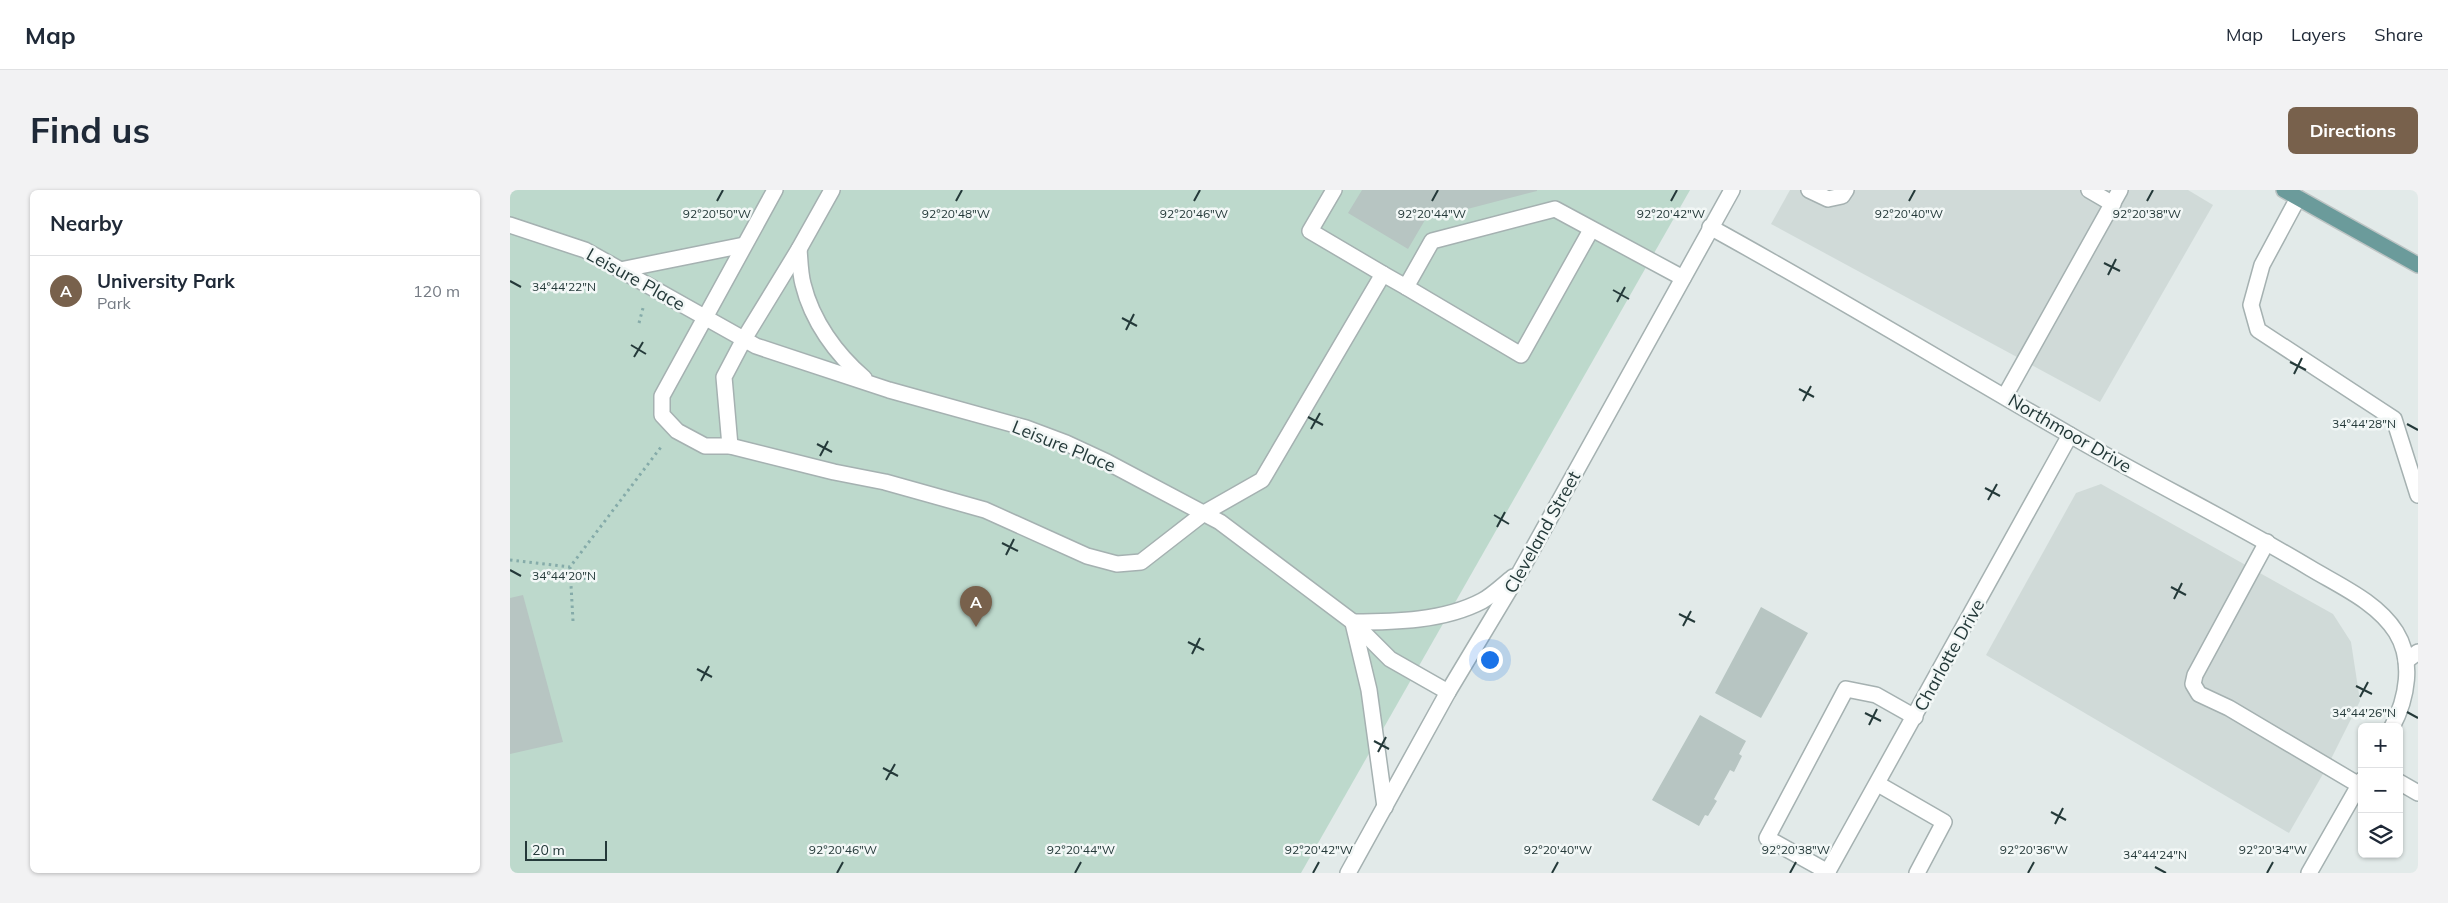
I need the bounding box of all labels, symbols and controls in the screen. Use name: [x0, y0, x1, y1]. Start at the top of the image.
text: Map: [25, 20, 76, 50]
text: Map: [2226, 23, 2263, 46]
text: Layers: [2291, 23, 2346, 46]
text: Share: [2374, 23, 2423, 46]
button: Directions: [2288, 107, 2418, 154]
text: Find us: [30, 108, 150, 152]
text: 92°20'50"W: [683, 206, 751, 221]
text: 92°20'48"W: [922, 206, 990, 221]
text: 92°20'46"W: [1160, 206, 1228, 221]
text: 92°20'44"W: [1398, 206, 1466, 221]
text: 92°20'42"W: [1637, 206, 1705, 221]
text: 92°20'40"W: [1875, 206, 1943, 221]
text: 92°20'38"W: [2113, 206, 2181, 221]
text: Nearby: [50, 210, 123, 236]
street label: Leisure Place: [583, 242, 689, 316]
text: University Park: [97, 269, 235, 293]
text: 34°44'22"N: [532, 279, 596, 294]
text: A: [60, 281, 72, 301]
text: 120 m: [413, 281, 460, 301]
text: Park: [97, 293, 131, 313]
street label: Northmoor Drive: [2004, 388, 2136, 478]
street label: Leisure Place: [1009, 415, 1119, 477]
text: 34°44'28"N: [2332, 416, 2396, 431]
street label: Cleveland Street: [1499, 467, 1585, 597]
text: 34°44'20"N: [532, 568, 596, 583]
pin: A: [960, 586, 992, 627]
street label: Charlotte Drive: [1909, 595, 1989, 715]
your location: [1477, 647, 1503, 673]
text: 34°44'26"N: [2332, 705, 2396, 720]
map controls: [2358, 723, 2403, 858]
button: +: [2358, 723, 2403, 768]
button: −: [2358, 768, 2403, 813]
button: layers: [2358, 813, 2403, 858]
scale bar: [525, 838, 608, 861]
text: 20 m: [532, 841, 565, 859]
text: 92°20'46"W: [809, 842, 877, 857]
text: 92°20'44"W: [1047, 842, 1115, 857]
text: 92°20'42"W: [1285, 842, 1353, 857]
text: 92°20'40"W: [1524, 842, 1592, 857]
text: 92°20'38"W: [1762, 842, 1830, 857]
text: 92°20'36"W: [2000, 842, 2068, 857]
text: 92°20'34"W: [2239, 842, 2307, 857]
text: 34°44'24"N: [2123, 847, 2187, 862]

